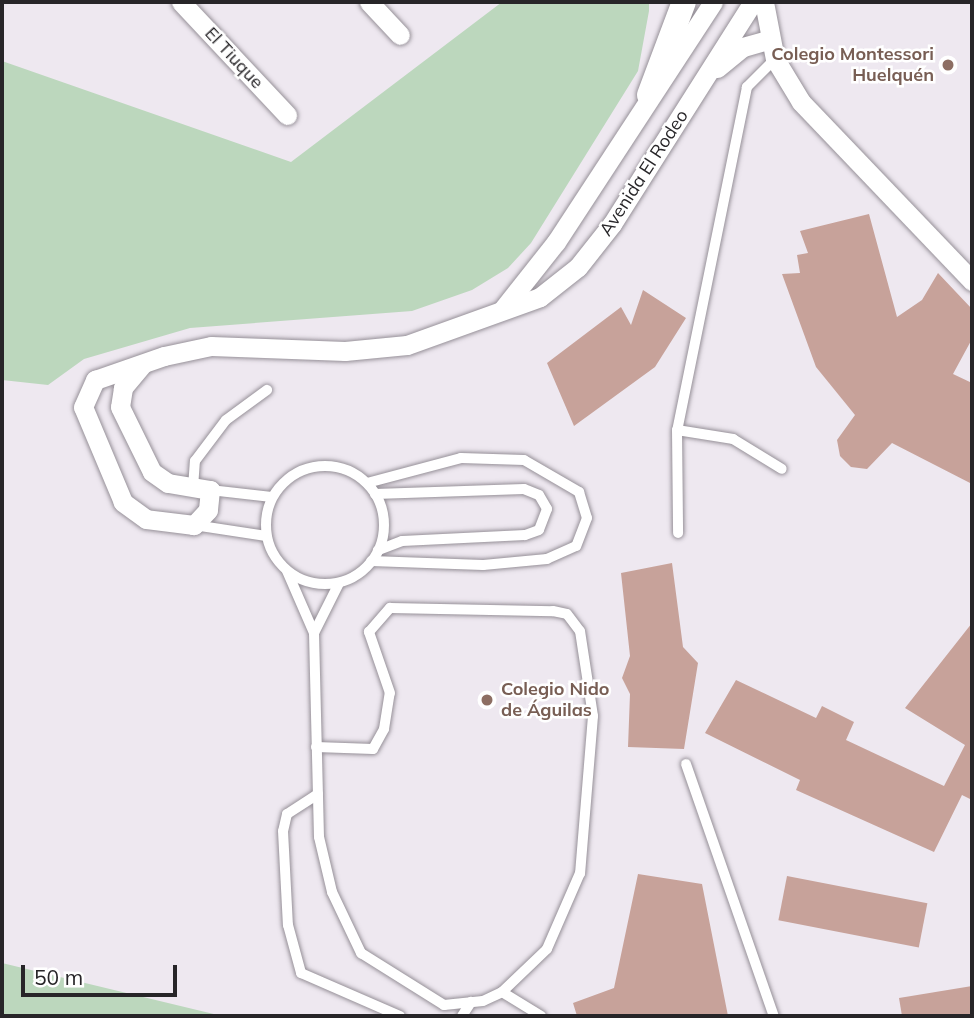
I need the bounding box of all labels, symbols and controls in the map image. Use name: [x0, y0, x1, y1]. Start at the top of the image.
street label: El Tiuque: [200, 23, 268, 93]
place label: Colegio Montessori Huelquén: [771, 44, 934, 86]
marker: Colegio Montessori Huelquén: [940, 57, 956, 73]
street label: Avenida El Rodeo: [595, 106, 693, 240]
place label: Colegio Nido de Águilas: [501, 679, 610, 722]
marker: Colegio Nido de Águilas: [479, 692, 495, 708]
scale bar: [24, 951, 180, 995]
text: 50 m: [34, 964, 83, 990]

